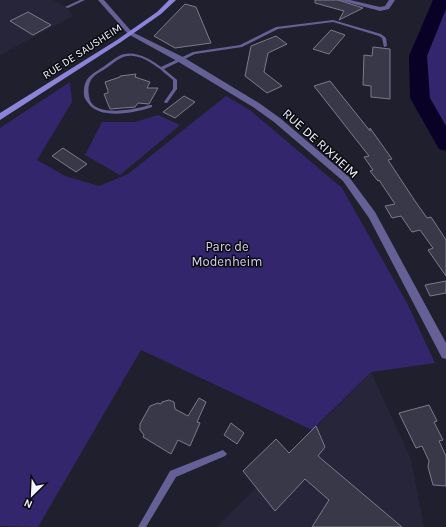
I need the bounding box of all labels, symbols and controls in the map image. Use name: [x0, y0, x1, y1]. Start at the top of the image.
street label: RUE DE SAUSHEIM: [40, 21, 124, 82]
street label: RUE DE RIXHEIM: [280, 106, 362, 181]
park label: Parc de Modenheim: [192, 239, 262, 269]
north arrow: [12, 475, 52, 515]
text: N: [22, 496, 34, 511]

